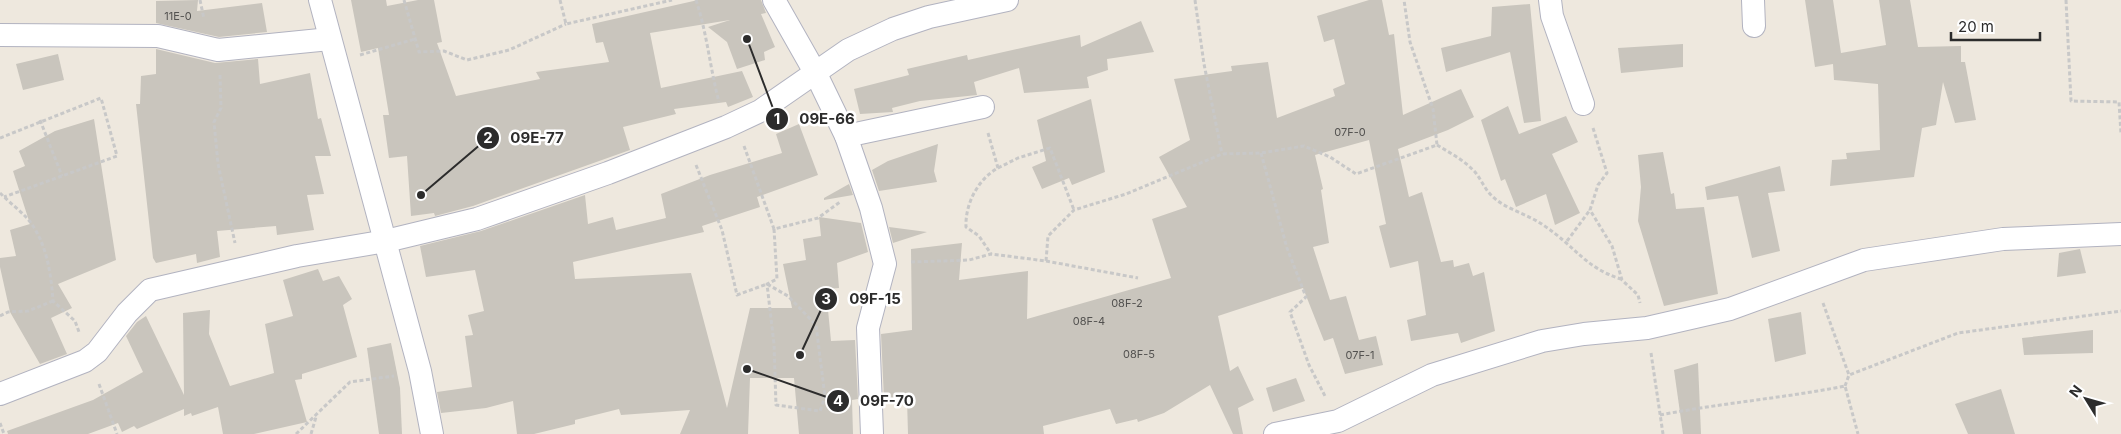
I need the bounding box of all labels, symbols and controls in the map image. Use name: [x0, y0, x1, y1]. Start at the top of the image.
house number: 11E-0: [164, 9, 192, 23]
scale bar: [1951, 10, 2040, 42]
text: 20 m: [1958, 17, 1994, 36]
callout: 09E-66: [764, 104, 865, 134]
text: 1: [774, 109, 780, 128]
text: 09E-66: [799, 109, 855, 128]
callout: 09E-77: [475, 123, 574, 153]
house number: 07F-0: [1334, 125, 1366, 139]
text: 2: [483, 128, 493, 147]
text: 09E-77: [510, 128, 564, 147]
callout: 09F-15: [814, 284, 911, 314]
text: 3: [821, 289, 831, 308]
text: 09F-15: [849, 289, 901, 308]
house number: 08F-2: [1111, 296, 1143, 310]
house number: 08F-4: [1073, 314, 1105, 328]
house number: 08F-5: [1123, 347, 1155, 361]
house number: 07F-1: [1346, 348, 1374, 362]
north arrow: [2061, 374, 2111, 424]
text: N: [2065, 381, 2085, 400]
callout: 09F-70: [825, 386, 924, 416]
text: 4: [833, 391, 843, 410]
text: 09F-70: [860, 391, 914, 410]

